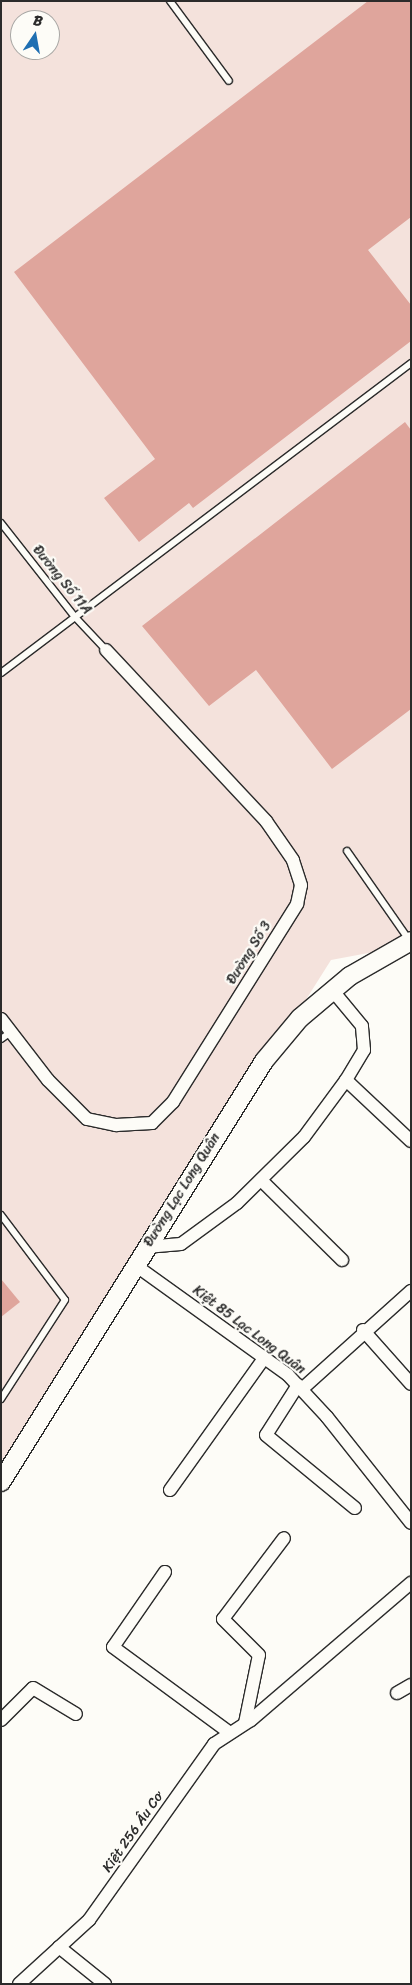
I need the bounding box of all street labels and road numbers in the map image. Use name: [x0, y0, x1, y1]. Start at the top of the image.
street label: Đường Số 11A: [29, 542, 95, 618]
street label: Đường Số 3: [223, 919, 275, 987]
street label: Đường Lạc Long Quân: [140, 1130, 224, 1250]
street label: Kiệt 85 Lạc Long Quân: [189, 1282, 309, 1378]
street label: Kiệt 256 Âu Cơ: [99, 1788, 167, 1876]

